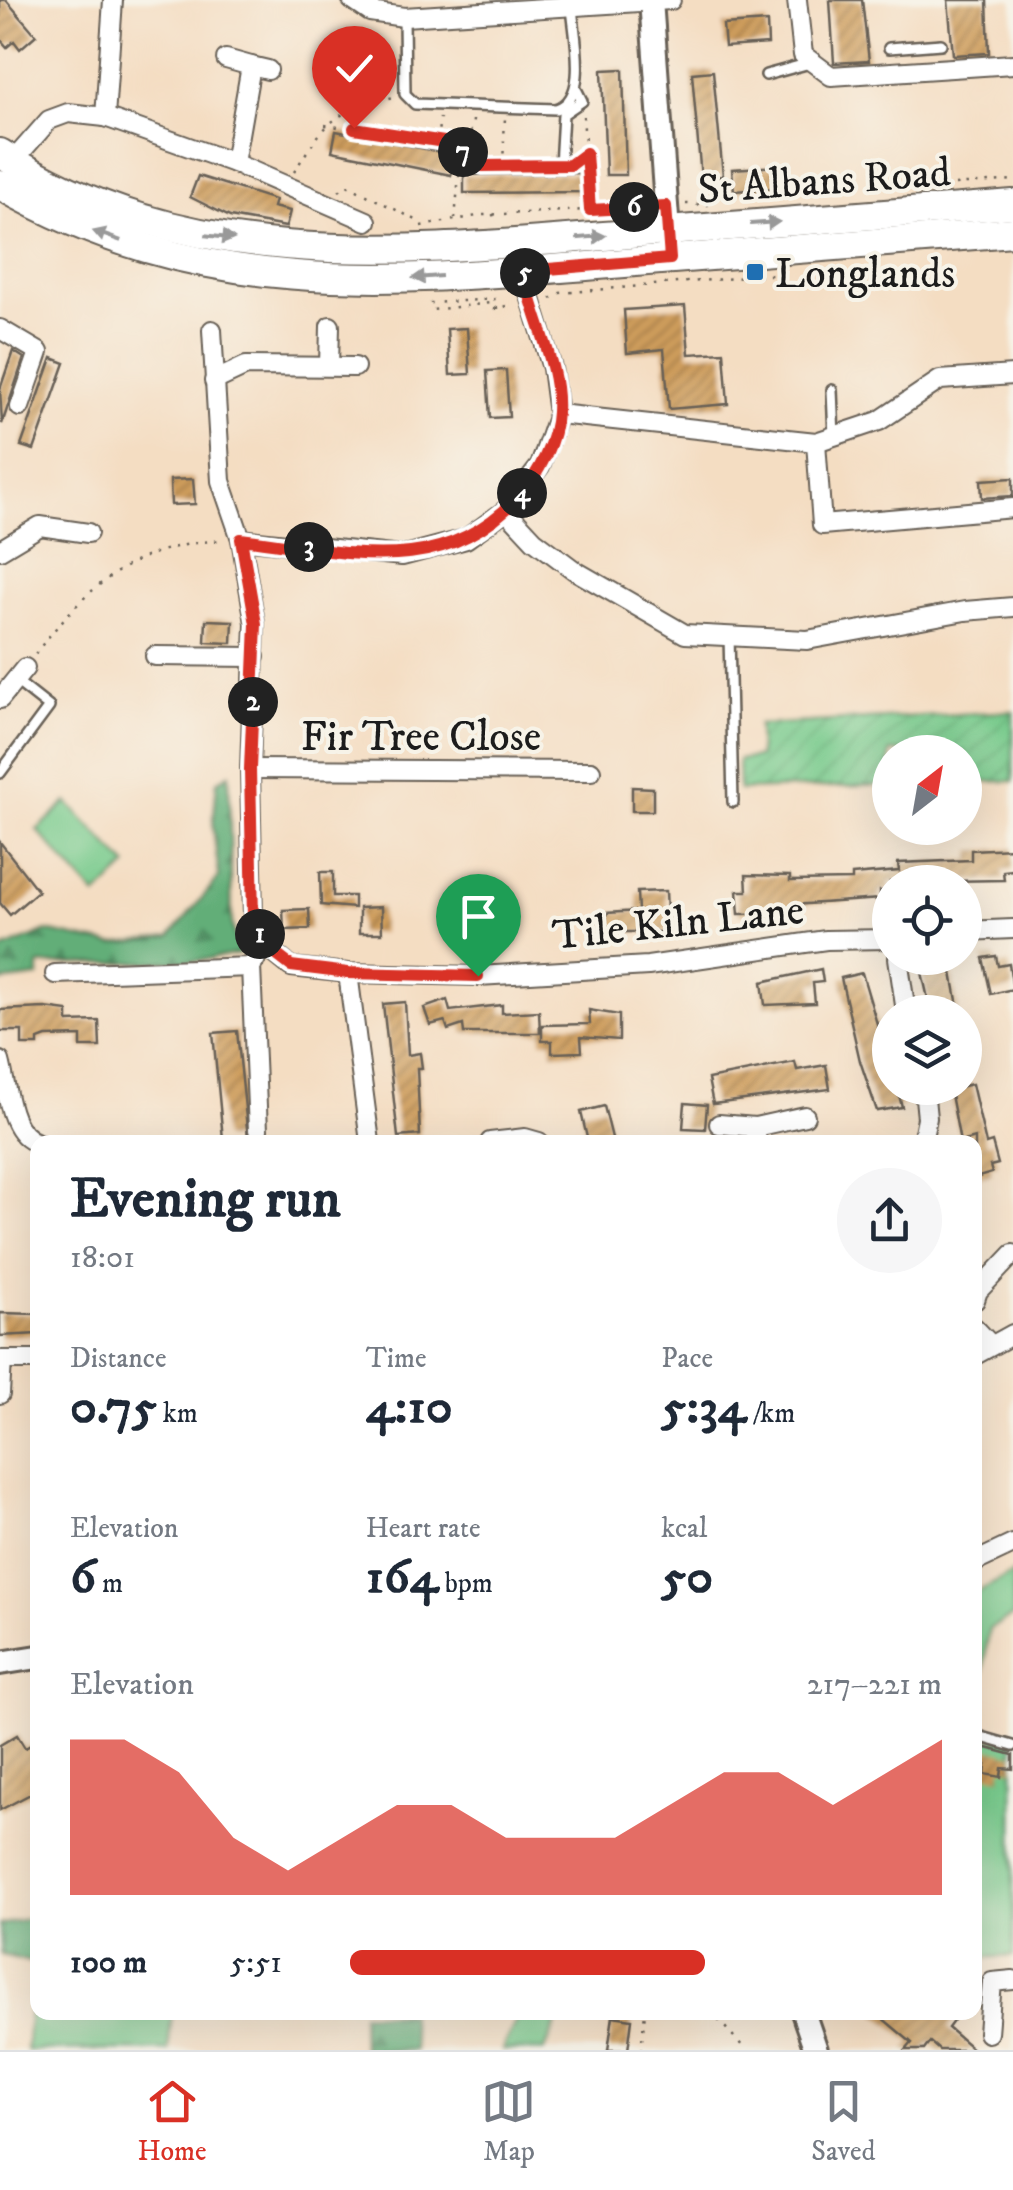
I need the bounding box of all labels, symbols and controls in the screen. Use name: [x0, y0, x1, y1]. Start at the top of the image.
pin: [312, 26, 397, 129]
icon: check: [327, 41, 382, 96]
pin: 7: [438, 127, 488, 177]
text: 7: [456, 134, 470, 169]
street label: St Albans Road: [696, 147, 952, 217]
pin: 6: [609, 182, 659, 232]
text: 6: [627, 189, 641, 224]
one-way arrow: [749, 215, 781, 231]
one-way arrow: [92, 227, 122, 242]
one-way arrow: [575, 228, 607, 244]
one-way arrow: [205, 230, 236, 246]
pin: 5: [500, 248, 550, 298]
place label: Longlands: [775, 249, 955, 301]
text: 5: [518, 255, 532, 290]
marker: Longlands: [744, 261, 766, 283]
one-way arrow: [410, 269, 442, 285]
pin: 4: [497, 468, 547, 518]
text: 4: [514, 475, 530, 510]
pin: 3: [284, 522, 334, 572]
text: 3: [304, 529, 314, 564]
pin: 2: [228, 677, 278, 727]
text: 2: [246, 684, 260, 719]
street label: Fir Tree Close: [301, 712, 541, 764]
north arrow: [872, 735, 982, 845]
map controls: [872, 735, 982, 1105]
button: locate: [872, 865, 982, 975]
pin: [436, 874, 521, 977]
street label: Tile Kiln Lane: [550, 885, 807, 963]
icon: arrive: [451, 889, 506, 944]
pin: 1: [235, 909, 285, 959]
text: 1: [255, 916, 265, 951]
button: layers: [872, 995, 982, 1105]
text: Evening run: [70, 1166, 341, 1235]
button: share: [837, 1168, 942, 1273]
text: 18:01: [70, 1238, 135, 1278]
text: Distance: [70, 1341, 166, 1376]
text: Time: [366, 1341, 426, 1376]
text: Pace: [661, 1341, 713, 1376]
text: 0.75: [70, 1376, 157, 1439]
text: 4:10: [366, 1376, 453, 1439]
text: 5:34: [661, 1376, 747, 1439]
text: km: [157, 1396, 198, 1431]
text: /km: [747, 1396, 795, 1431]
text: Elevation: [70, 1511, 178, 1546]
text: Heart rate: [366, 1511, 481, 1546]
text: kcal: [661, 1511, 707, 1546]
text: 6: [70, 1546, 96, 1609]
text: 164: [366, 1546, 439, 1609]
text: 50: [661, 1546, 713, 1609]
text: m: [96, 1566, 123, 1601]
text: bpm: [439, 1566, 493, 1601]
text: Elevation: [70, 1665, 194, 1705]
text: 217–221 m: [807, 1665, 942, 1705]
text: 100 m: [70, 1943, 147, 1983]
text: 5:51: [230, 1943, 282, 1983]
tab: Home: [137, 2074, 207, 2169]
tab: Map: [481, 2074, 536, 2169]
tab: Saved: [811, 2074, 876, 2169]

